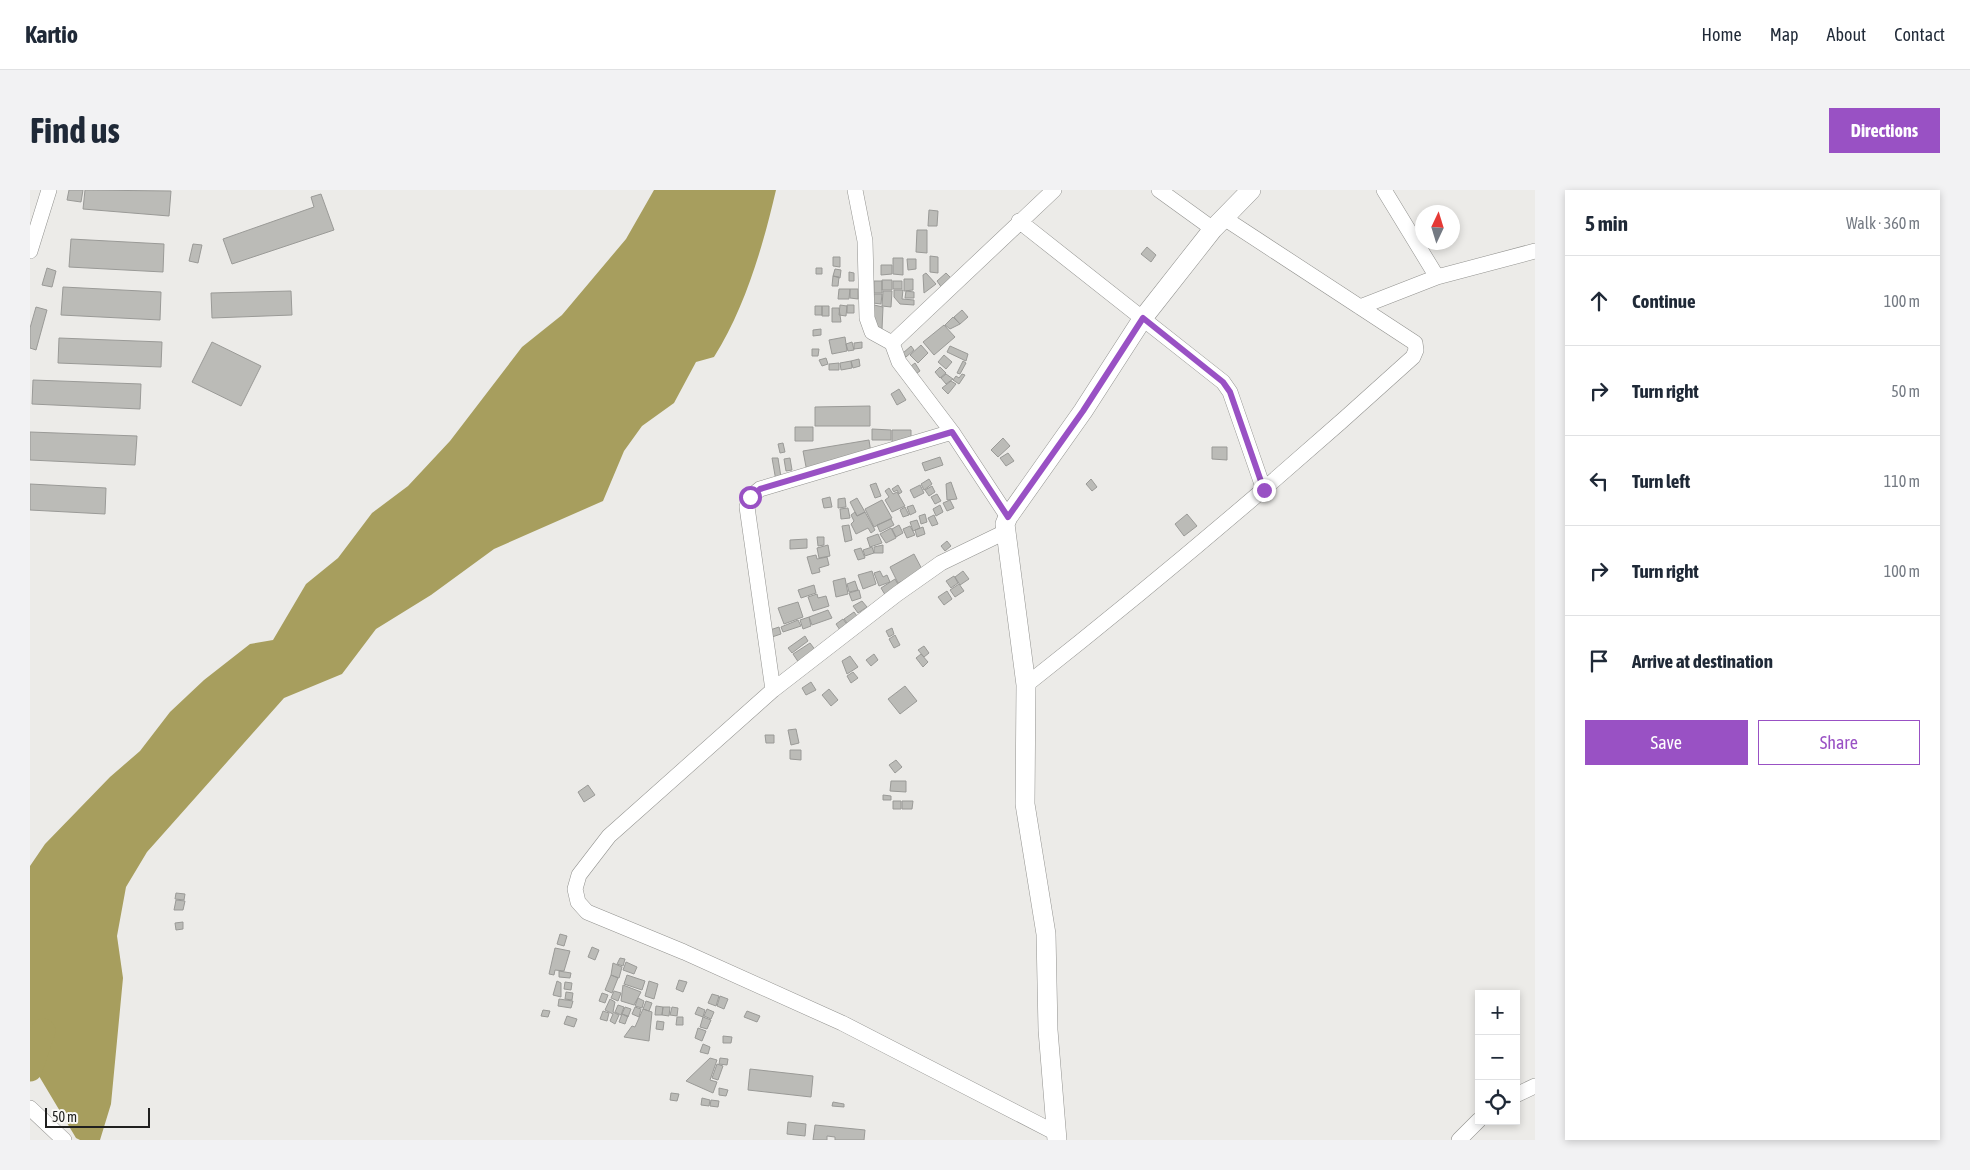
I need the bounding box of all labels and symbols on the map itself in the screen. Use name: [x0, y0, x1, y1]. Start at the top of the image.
north arrow: [1415, 205, 1460, 250]
route end: [1253, 479, 1276, 502]
route start: [739, 486, 762, 509]
scale bar: [45, 1105, 150, 1128]

